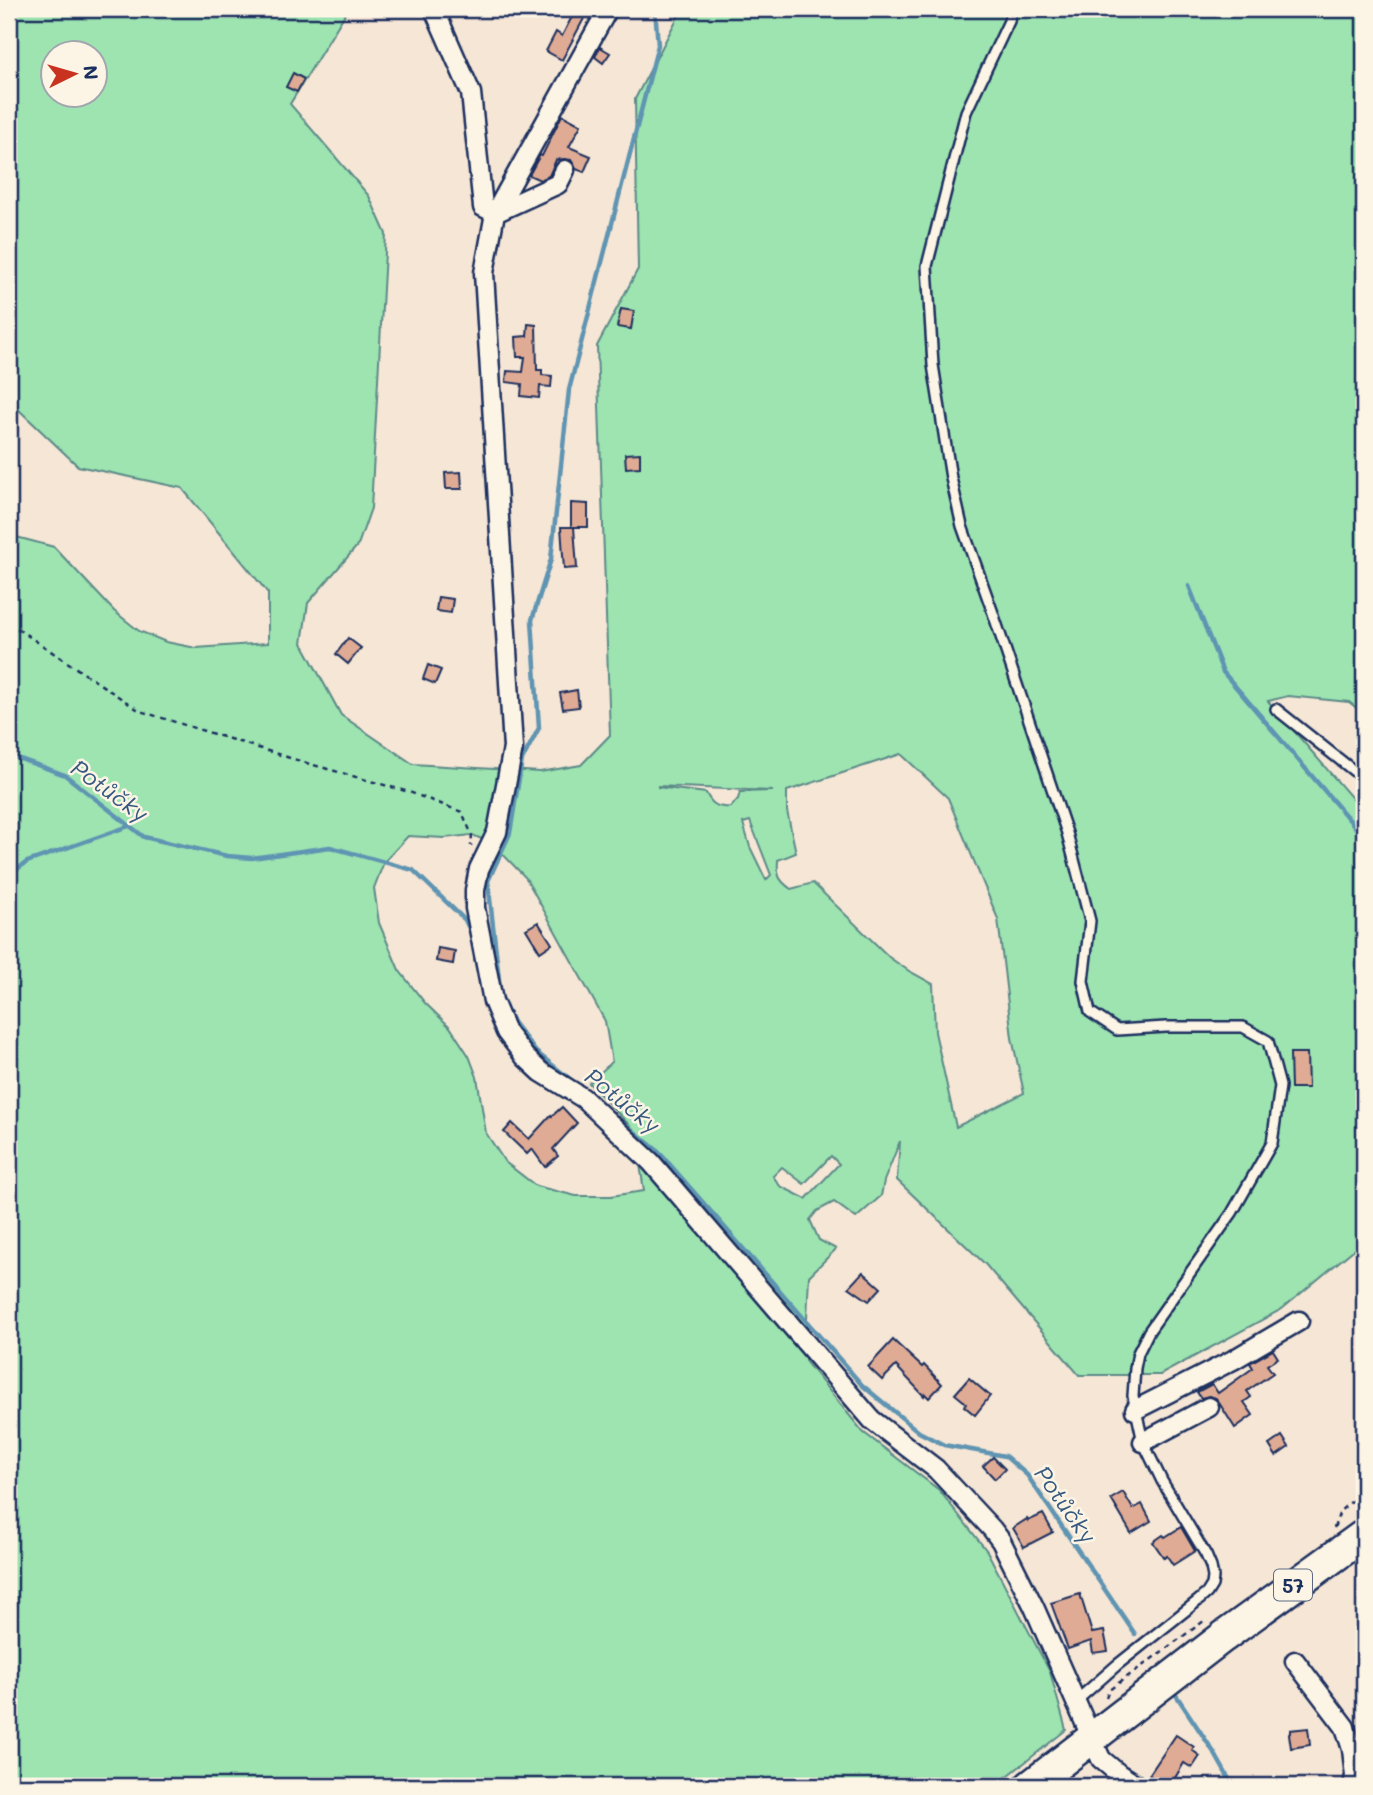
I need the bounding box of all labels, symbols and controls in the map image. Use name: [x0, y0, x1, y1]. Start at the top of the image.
north arrow: [38, 38, 108, 108]
text: N: [78, 64, 105, 81]
water label: Potůčky: [66, 752, 154, 828]
water label: Potůčky: [579, 1061, 667, 1139]
water label: Potůčky: [1028, 1459, 1104, 1549]
road number: 57: [1274, 1569, 1312, 1600]

